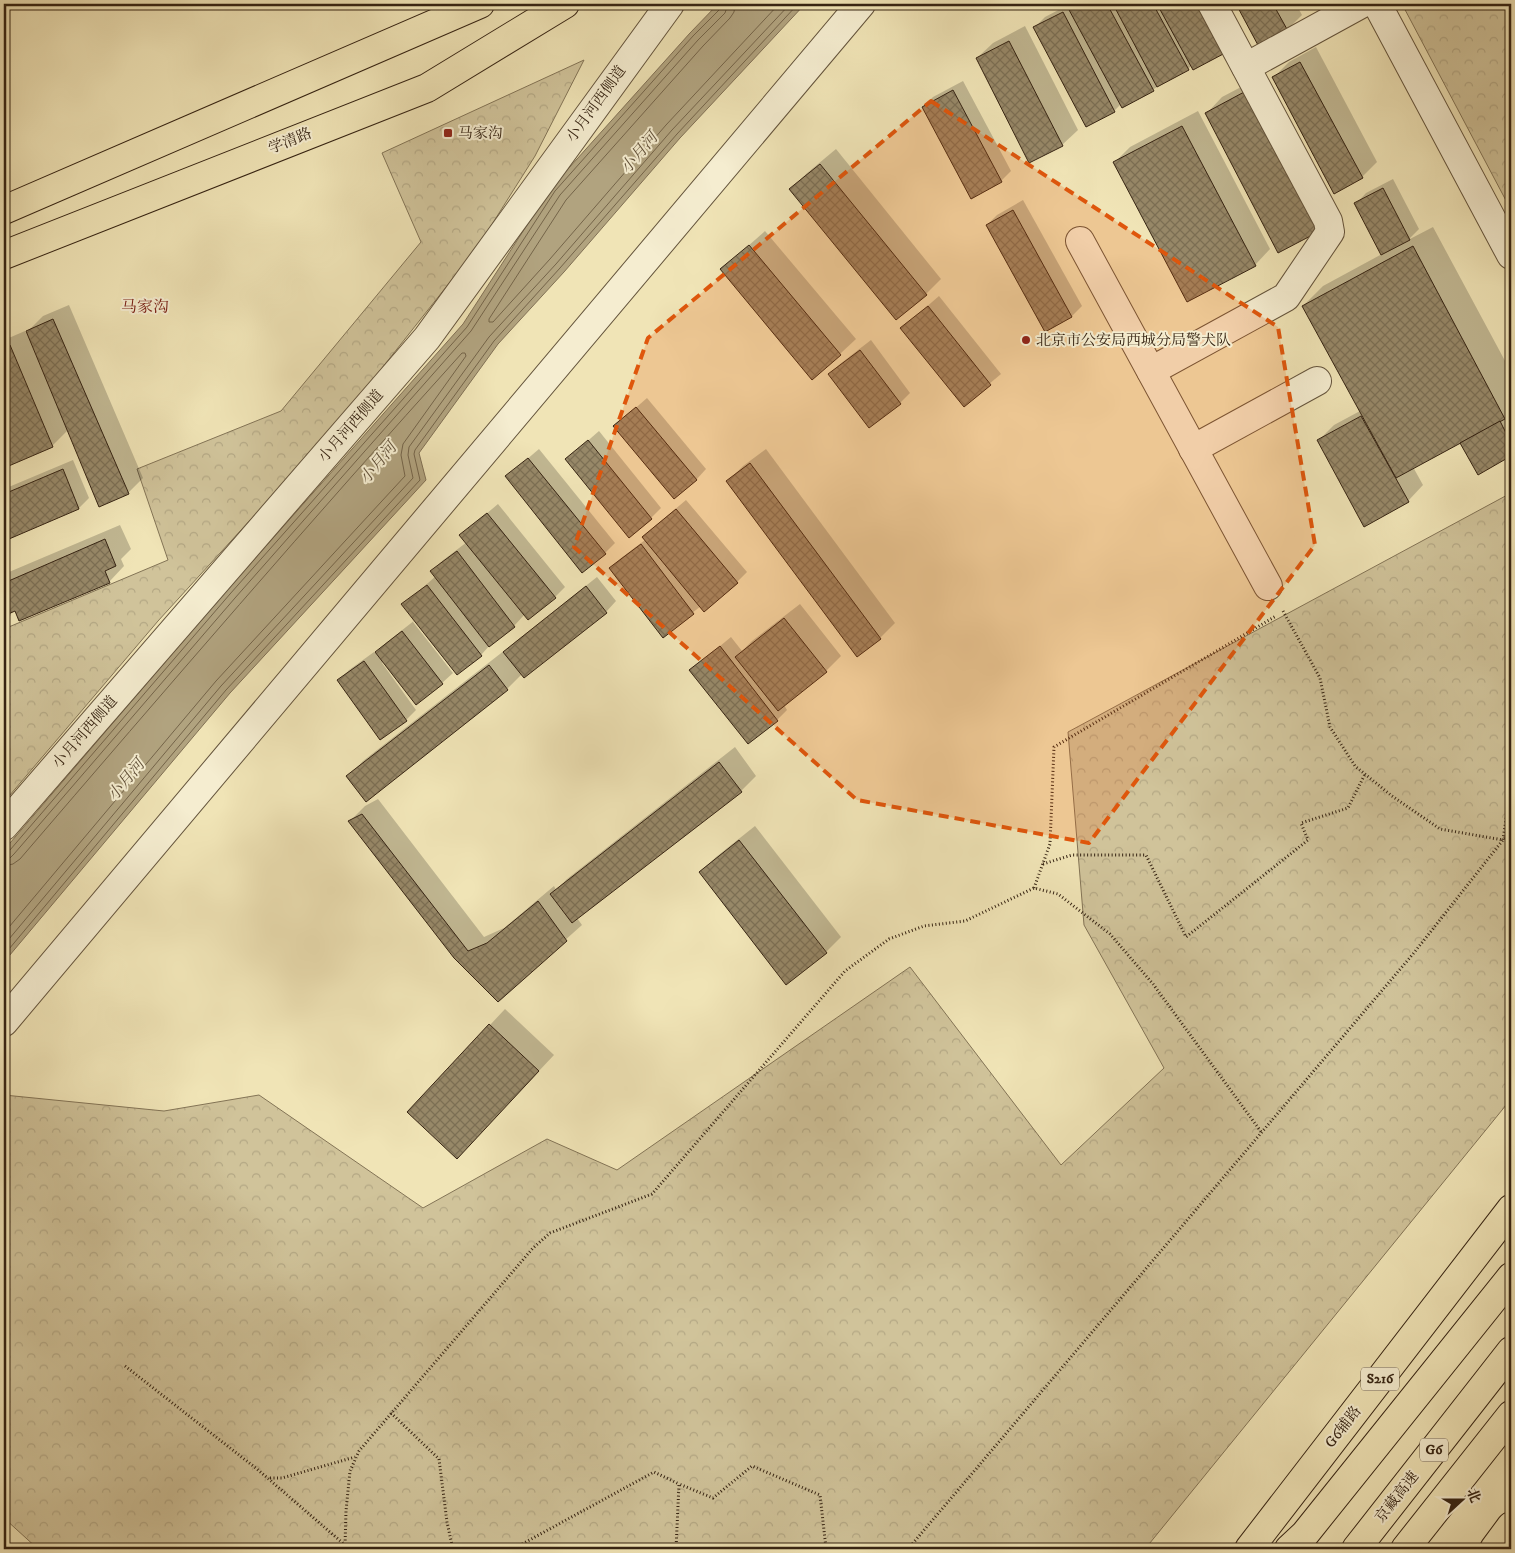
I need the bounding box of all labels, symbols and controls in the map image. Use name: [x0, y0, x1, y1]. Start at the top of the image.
street label: 小月河西侧道: [562, 62, 630, 146]
street label: 学清路: [266, 124, 314, 158]
place label: 马家沟: [458, 124, 503, 143]
water label: 小月河: [616, 126, 664, 178]
marker: 马家沟: [442, 127, 454, 139]
district label: 马家沟: [121, 297, 169, 317]
place label: 北京市公安局西城分局警犬队: [1036, 331, 1231, 350]
marker: 北京市公安局西城分局警犬队: [1020, 334, 1032, 346]
street label: 小月河西侧道: [315, 386, 387, 466]
water label: 小月河: [355, 438, 401, 488]
street label: 小月河西侧道: [48, 692, 122, 772]
water label: 小月河: [103, 753, 151, 805]
road number: S216: [1361, 1368, 1399, 1390]
street label: G6辅路: [1321, 1402, 1365, 1452]
road number: G6: [1420, 1438, 1448, 1462]
street label: 京藏高速: [1371, 1468, 1423, 1526]
north arrow: [1438, 1476, 1488, 1526]
text: 北: [1462, 1486, 1484, 1505]

